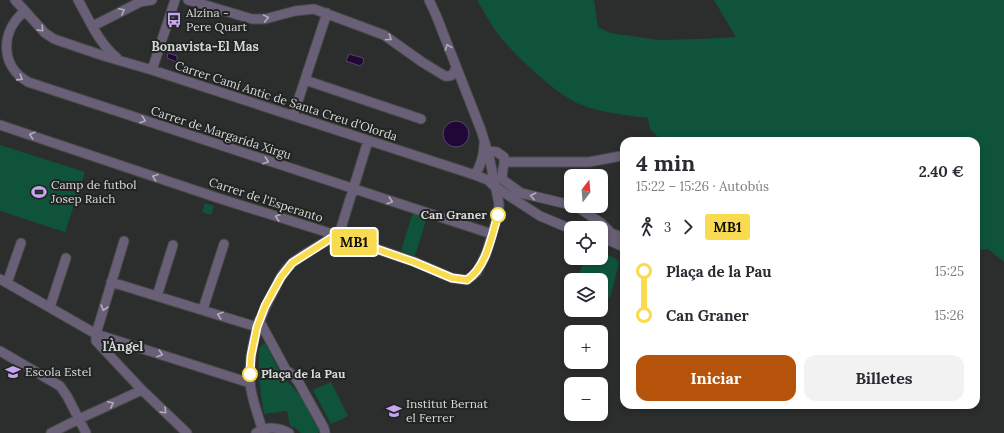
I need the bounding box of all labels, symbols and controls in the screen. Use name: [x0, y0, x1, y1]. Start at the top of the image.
place label: Alzina - Pere Quart: [185, 5, 248, 34]
one-way arrow: [118, 9, 125, 16]
bus stop icon: Alzina - Pere Quart: [165, 11, 183, 29]
one-way arrow: [263, 14, 269, 23]
one-way arrow: [36, 24, 44, 32]
one-way arrow: [385, 33, 392, 41]
district label: Bonavista-El Mas: [151, 38, 259, 55]
one-way arrow: [444, 43, 453, 50]
street label: Carrer Camí Antic de Santa Creu d'Olorda: [173, 57, 399, 144]
one-way arrow: [16, 73, 23, 80]
street label: Carrer de Margarida Xirgu: [149, 103, 293, 162]
one-way arrow: [139, 115, 146, 124]
one-way arrow: [28, 131, 35, 140]
text: 4 min: [636, 149, 695, 177]
one-way arrow: [262, 156, 269, 165]
text: 2.40 €: [919, 162, 964, 181]
north arrow: [564, 169, 608, 213]
map controls: [564, 169, 608, 421]
one-way arrow: [151, 173, 158, 181]
street label: Carrer de l'Esperanto: [207, 174, 325, 225]
place label: Camp de futbol Josep Raich: [50, 177, 137, 206]
text: 15:22 – 15:26 · Autobús: [636, 178, 769, 195]
sports icon: Camp de futbol Josep Raich: [30, 183, 48, 201]
one-way arrow: [530, 192, 536, 200]
one-way arrow: [386, 196, 393, 205]
place label: Can Graner: [421, 207, 487, 222]
marker: Can Graner: [490, 207, 506, 223]
one-way arrow: [275, 213, 282, 222]
icon: walk: [636, 216, 658, 238]
icon: forward: [677, 216, 699, 238]
text: MB1: [713, 218, 742, 236]
text: 3: [664, 219, 671, 236]
button: locate: [564, 221, 608, 265]
line badge: MB1: [331, 229, 377, 255]
text: MB1: [340, 233, 368, 251]
text: Plaça de la Pau: [666, 262, 772, 281]
text: 15:25: [935, 263, 964, 280]
button: layers: [564, 273, 608, 317]
one-way arrow: [100, 304, 109, 311]
text: Can Graner: [666, 306, 749, 325]
text: 15:26: [934, 307, 964, 324]
one-way arrow: [217, 311, 224, 320]
button: +: [564, 325, 608, 369]
district label: l'Àngel: [103, 337, 143, 355]
one-way arrow: [156, 349, 163, 358]
button: Iniciar: [636, 355, 796, 401]
button: Billetes: [804, 355, 964, 401]
school or university icon: Escola Estel: [4, 363, 22, 381]
place label: Escola Estel: [25, 364, 91, 379]
marker: Plaça de la Pau: [242, 366, 258, 382]
place label: Plaça de la Pau: [261, 366, 346, 381]
button: −: [564, 377, 608, 421]
place label: Institut Bernat el Ferrer: [406, 396, 488, 425]
one-way arrow: [106, 401, 114, 409]
school or university icon: Institut Bernat el Ferrer: [385, 402, 403, 420]
one-way arrow: [160, 407, 167, 414]

